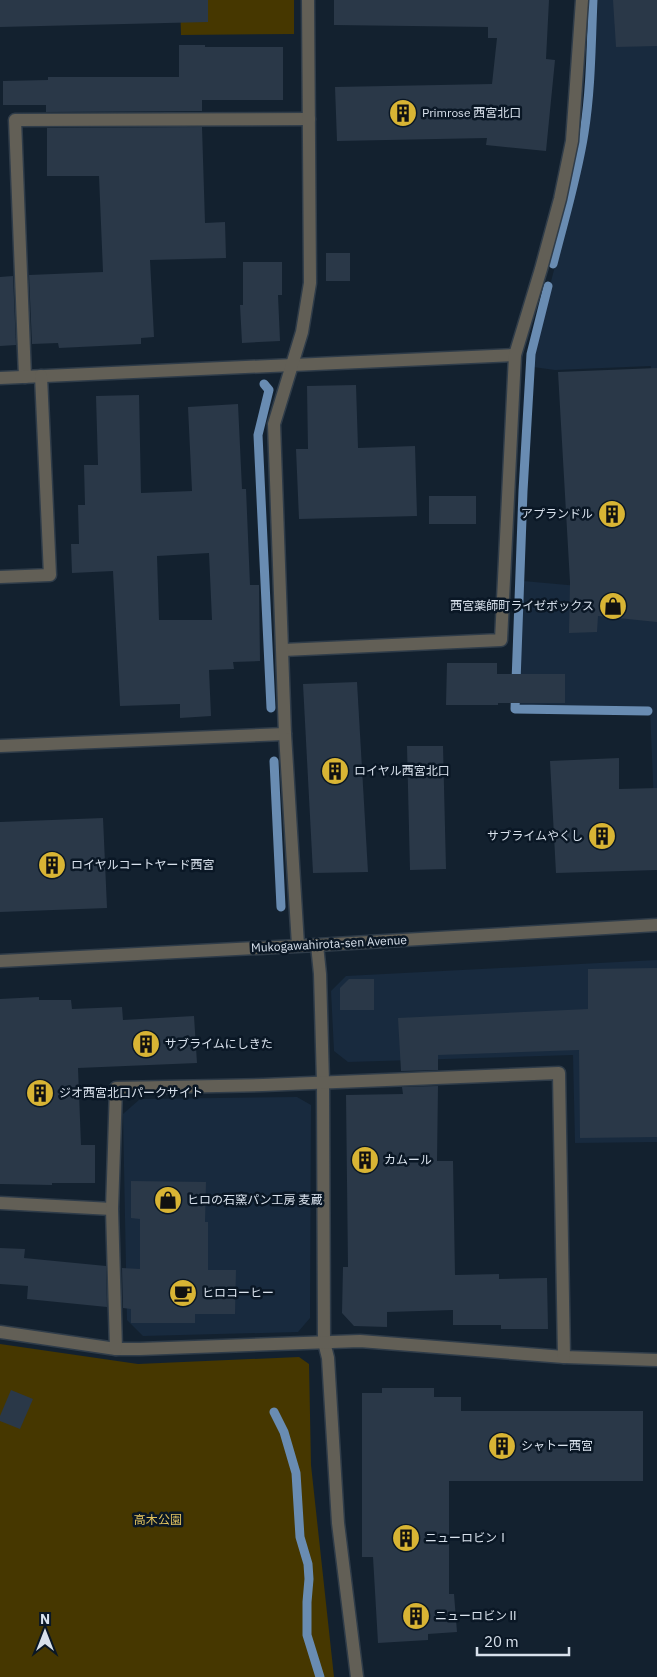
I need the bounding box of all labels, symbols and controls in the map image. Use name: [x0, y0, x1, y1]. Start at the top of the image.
building icon: Primrose 西宮北口: [388, 98, 418, 128]
place label: Primrose 西宮北口: [422, 105, 521, 120]
building icon: アプランドル: [597, 499, 627, 529]
place label: アプランドル: [521, 506, 593, 521]
shop icon: 西宮薬師町ライゼボックス: [598, 591, 628, 621]
place label: 西宮薬師町ライゼボックス: [450, 598, 594, 613]
building icon: ロイヤル西宮北口: [320, 756, 350, 786]
place label: ロイヤル西宮北口: [354, 763, 450, 778]
building icon: サブライムやくし: [587, 821, 617, 851]
place label: サブライムやくし: [487, 828, 583, 843]
building icon: ロイヤルコートヤード西宮: [37, 850, 67, 880]
place label: ロイヤルコートヤード西宮: [71, 857, 214, 872]
street label: Mukogawahirota-sen Avenue: [251, 932, 408, 955]
building icon: サブライムにしきた: [131, 1029, 161, 1059]
place label: サブライムにしきた: [165, 1036, 273, 1051]
building icon: ジオ西宮北口パークサイト: [25, 1078, 55, 1108]
place label: ジオ西宮北口パークサイト: [59, 1085, 203, 1100]
building icon: カムール: [350, 1145, 380, 1175]
place label: カムール: [384, 1152, 432, 1167]
shop icon: ヒロの石窯パン工房 麦蔵: [153, 1185, 183, 1215]
place label: ヒロの石窯パン工房 麦蔵: [187, 1192, 322, 1207]
cafe icon: ヒロコーヒー: [168, 1278, 198, 1308]
place label: ヒロコーヒー: [202, 1285, 274, 1300]
building icon: シャトー西宮: [487, 1431, 517, 1461]
place label: シャトー西宮: [521, 1438, 593, 1453]
park label: 高木公園: [134, 1512, 182, 1527]
building icon: ニューロビンⅠ: [391, 1523, 421, 1553]
place label: ニューロビンⅠ: [425, 1530, 509, 1545]
building icon: ニューロビンⅡ: [401, 1601, 431, 1631]
north arrow: [20, 1607, 70, 1657]
place label: ニューロビンⅡ: [435, 1608, 519, 1623]
text: N: [40, 1610, 50, 1628]
scale bar: [477, 1624, 570, 1656]
text: 20 m: [484, 1632, 519, 1651]

